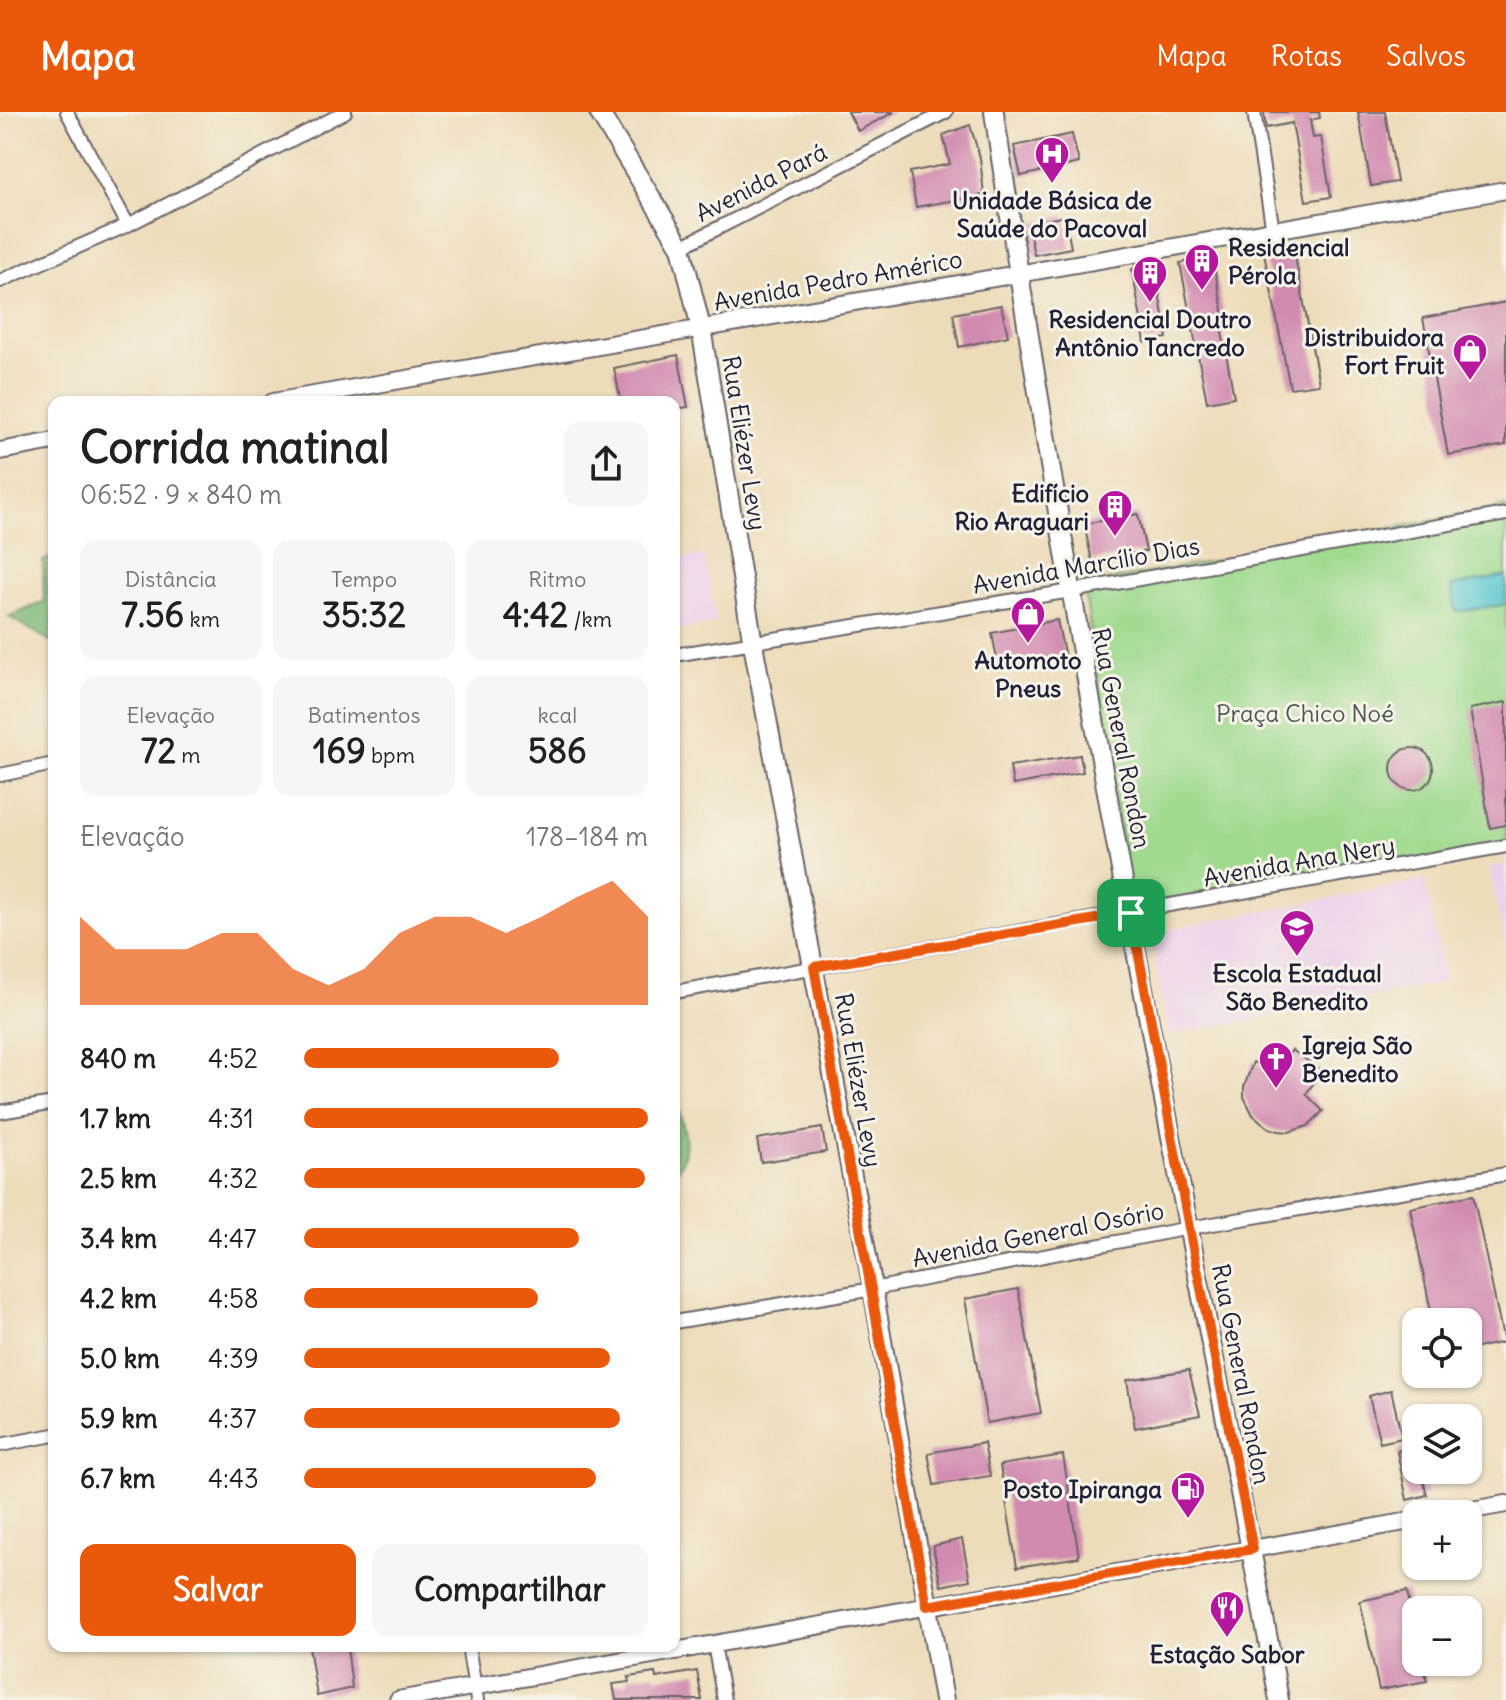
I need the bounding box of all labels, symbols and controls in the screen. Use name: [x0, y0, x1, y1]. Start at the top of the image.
text: Mapa: [40, 33, 136, 80]
text: Mapa: [1156, 38, 1227, 74]
text: Rotas: [1271, 38, 1342, 74]
text: Salvos: [1386, 38, 1466, 74]
hospital icon: Unidade Básica de Saúde do Pacoval: [1033, 135, 1071, 185]
street label: Avenida Pará: [690, 136, 832, 228]
place label: Unidade Básica de Saúde do Pacoval: [952, 185, 1152, 243]
place label: Residencial Pérola: [1228, 232, 1350, 290]
building icon: Residencial Pérola: [1183, 242, 1221, 292]
street label: Avenida Pedro Américo: [711, 243, 965, 317]
building icon: Residencial Doutro Antônio Tancredo: [1131, 254, 1169, 304]
place label: Residencial Doutro Antônio Tancredo: [1049, 304, 1251, 362]
place label: Distribuidora Fort Fruit: [1304, 322, 1445, 380]
shop icon: Distribuidora Fort Fruit: [1451, 332, 1489, 382]
street label: Rua Eliézer Levy: [716, 354, 774, 532]
text: Corrida matinal: [80, 420, 389, 475]
button: share: [564, 422, 648, 506]
text: 06:52 · 9 × 840 m: [80, 478, 282, 511]
place label: Edifício Rio Araguari: [954, 478, 1089, 536]
building icon: Edifício Rio Araguari: [1096, 488, 1134, 538]
street label: Avenida Marcílio Dias: [970, 530, 1202, 600]
text: Distância: [125, 565, 217, 593]
text: Tempo: [331, 565, 397, 593]
text: Ritmo: [528, 565, 586, 593]
text: 7.56: [121, 593, 184, 636]
text: 35:32: [322, 593, 406, 636]
text: 4:42: [503, 593, 568, 636]
shop icon: Automoto Pneus: [1009, 595, 1047, 645]
text: km: [184, 605, 220, 633]
text: /km: [568, 605, 612, 633]
street label: Rua General Rondon: [1086, 625, 1158, 851]
place label: Automoto Pneus: [975, 645, 1081, 703]
park label: Praça Chico Noé: [1216, 698, 1394, 728]
text: Elevação: [126, 701, 215, 729]
text: Batimentos: [308, 701, 420, 729]
text: kcal: [538, 701, 577, 729]
text: 72: [141, 729, 176, 772]
text: 169: [313, 729, 366, 772]
text: 586: [528, 729, 587, 772]
text: m: [176, 741, 201, 769]
text: bpm: [366, 741, 415, 769]
text: Elevação: [80, 820, 185, 853]
text: 178–184 m: [526, 820, 648, 853]
street label: Avenida Ana Nery: [1201, 829, 1397, 893]
pin: [1097, 879, 1165, 947]
icon: arrive: [1109, 891, 1153, 935]
school or university icon: Escola Estadual São Benedito: [1278, 908, 1316, 958]
place label: Escola Estadual São Benedito: [1212, 958, 1382, 1016]
street label: Rua Eliézer Levy: [829, 991, 889, 1169]
place label: Igreja São Benedito: [1302, 1030, 1413, 1088]
church icon: Igreja São Benedito: [1257, 1040, 1295, 1090]
text: 840 m: [80, 1042, 156, 1075]
text: 4:52: [208, 1042, 258, 1075]
text: 1.7 km: [80, 1102, 151, 1135]
text: 4:31: [208, 1102, 254, 1135]
text: 2.5 km: [80, 1162, 157, 1195]
text: 4:32: [208, 1162, 258, 1195]
street label: Avenida General Osório: [910, 1195, 1166, 1273]
text: 3.4 km: [80, 1222, 157, 1255]
text: 4:47: [208, 1222, 256, 1255]
street label: Rua General Rondon: [1206, 1261, 1278, 1487]
text: 4.2 km: [80, 1282, 157, 1315]
text: 4:58: [208, 1282, 259, 1315]
map controls: [1402, 1308, 1482, 1676]
button: locate: [1402, 1308, 1482, 1388]
text: 5.0 km: [80, 1342, 160, 1375]
text: 4:39: [208, 1342, 259, 1375]
text: 5.9 km: [80, 1402, 158, 1435]
text: 4:37: [208, 1402, 256, 1435]
button: layers: [1402, 1404, 1482, 1484]
text: 6.7 km: [80, 1462, 155, 1495]
text: 4:43: [208, 1462, 259, 1495]
fuel station icon: Posto Ipiranga: [1169, 1470, 1207, 1520]
place label: Posto Ipiranga: [1003, 1474, 1162, 1504]
button: +: [1402, 1500, 1482, 1580]
button: Salvar: [80, 1544, 356, 1636]
button: Compartilhar: [372, 1544, 648, 1636]
restaurant icon: Estação Sabor: [1208, 1589, 1246, 1639]
button: −: [1402, 1596, 1482, 1676]
place label: Estação Sabor: [1149, 1639, 1305, 1669]

